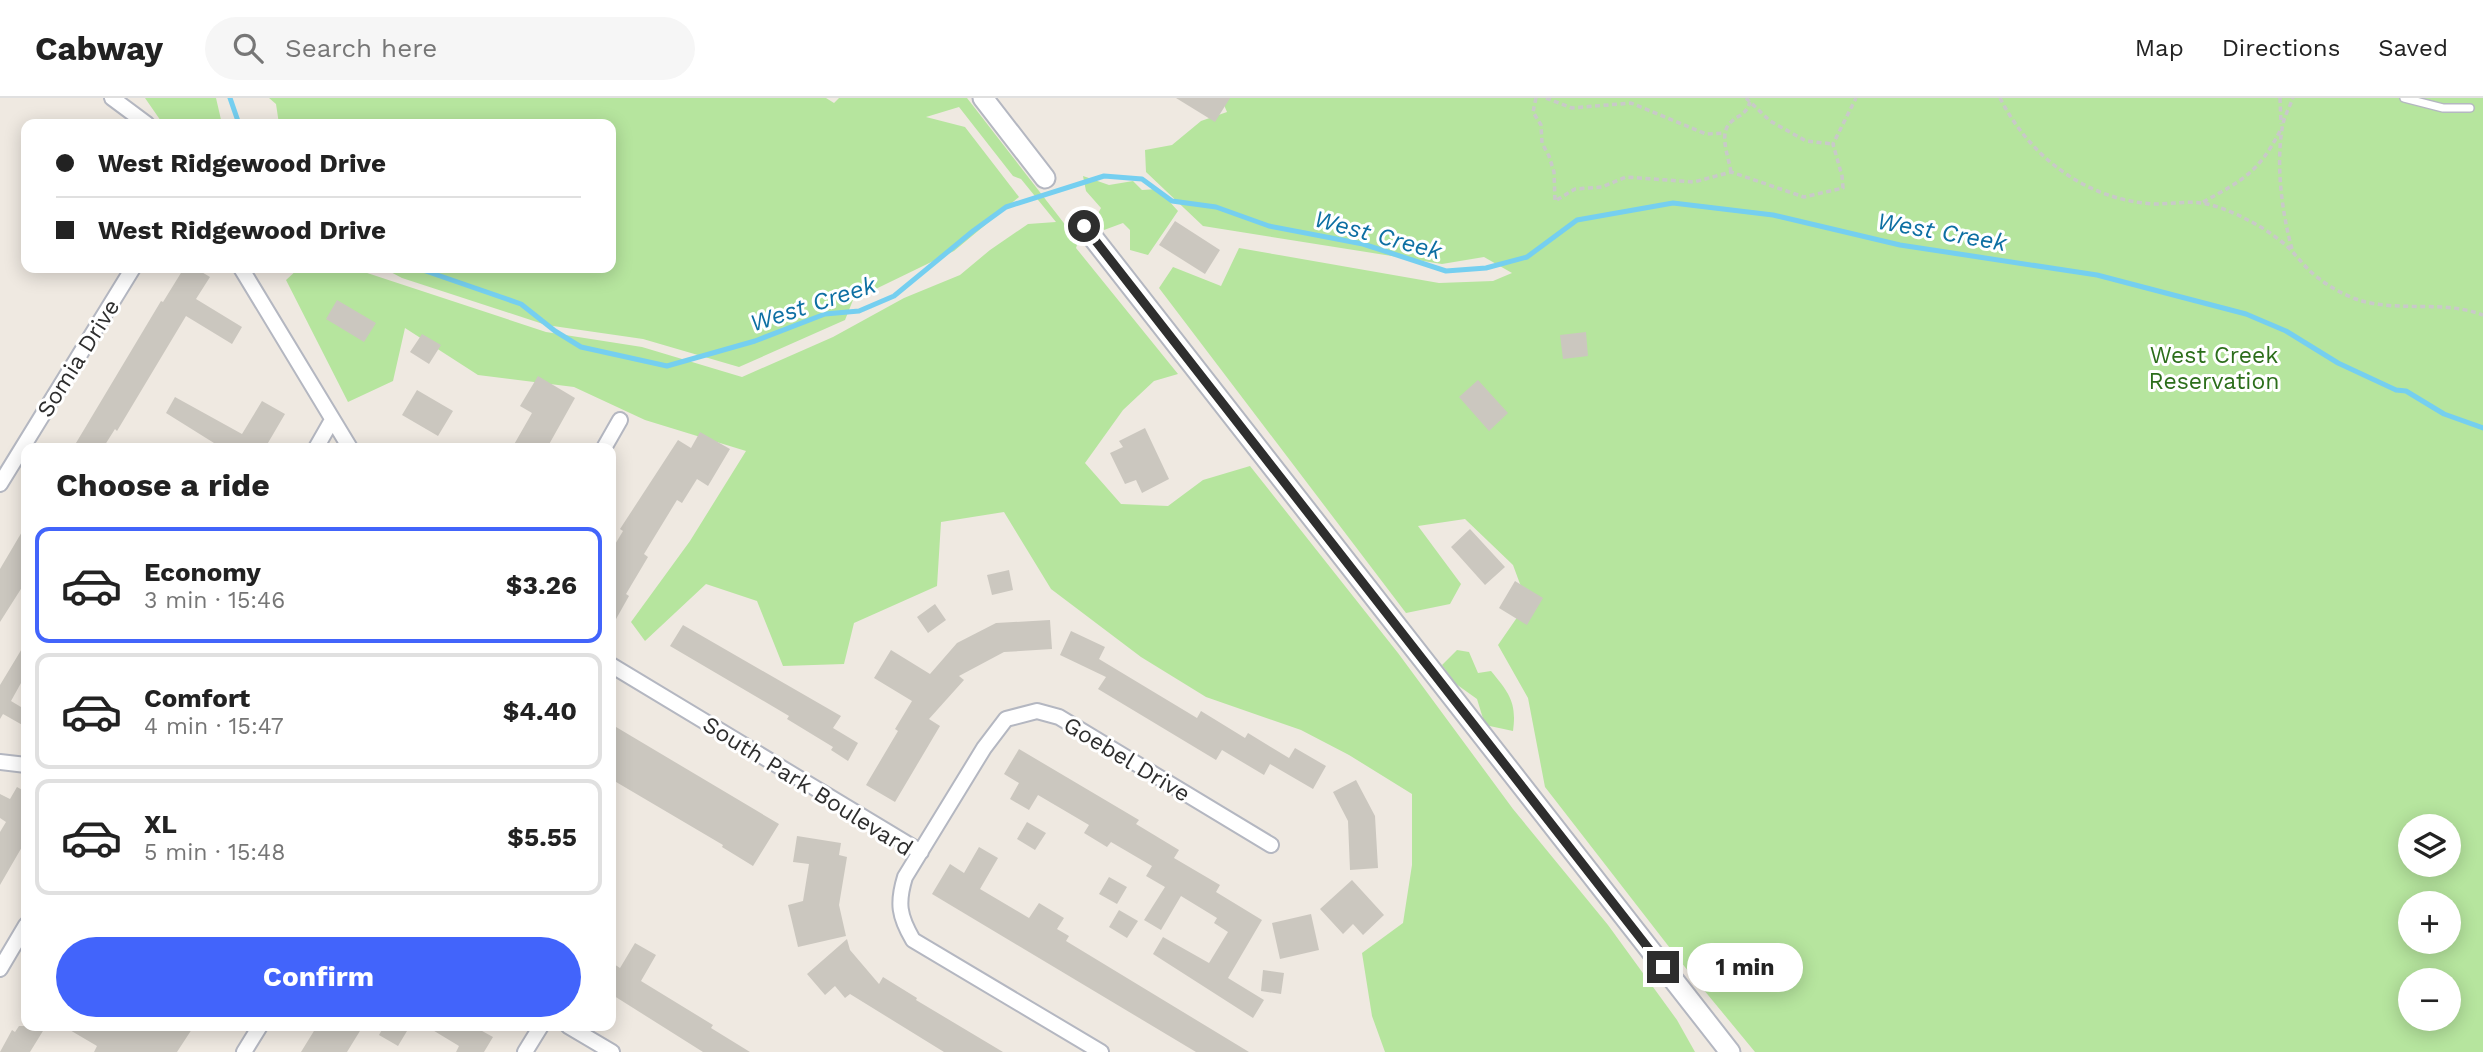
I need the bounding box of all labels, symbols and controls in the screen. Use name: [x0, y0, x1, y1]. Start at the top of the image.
search box: [205, 17, 695, 80]
text: Cabway: [35, 29, 163, 68]
icon: search: [229, 29, 267, 67]
text: Search here: [285, 33, 437, 63]
text: Map: [2135, 34, 2184, 62]
text: Directions: [2222, 34, 2340, 62]
text: Saved: [2378, 34, 2448, 62]
text: West Ridgewood Drive: [98, 148, 386, 178]
water label: West Creek: [1311, 205, 1446, 266]
water label: West Creek: [1875, 207, 2010, 257]
route start: [1068, 210, 1100, 242]
text: West Ridgewood Drive: [98, 215, 386, 245]
water label: West Creek: [746, 270, 880, 338]
street label: Somia Drive: [31, 294, 125, 422]
park label: West Creek Reservation: [2149, 342, 2279, 395]
text: Choose a ride: [56, 466, 270, 504]
icon: car: [60, 554, 123, 617]
text: Economy: [144, 557, 261, 587]
text: $3.26: [506, 570, 577, 600]
text: 3 min · 15:46: [144, 587, 285, 614]
icon: car: [60, 680, 123, 743]
text: Comfort: [144, 683, 250, 713]
text: $4.40: [503, 696, 577, 726]
street label: South Park Boulevard: [698, 711, 918, 862]
street label: Goebel Drive: [1059, 711, 1195, 808]
text: 4 min · 15:47: [144, 713, 284, 740]
icon: car: [60, 806, 123, 869]
text: XL: [144, 809, 177, 839]
map controls: [2398, 814, 2461, 1031]
button: layers: [2398, 814, 2461, 877]
text: $5.55: [507, 822, 577, 852]
text: 5 min · 15:48: [144, 839, 285, 866]
button: +: [2398, 891, 2461, 954]
button: Confirm: [56, 937, 581, 1017]
callout: 1 min: [1688, 942, 1803, 992]
route end: [1647, 951, 1679, 983]
text: 1 min: [1715, 954, 1775, 981]
button: −: [2398, 968, 2461, 1031]

